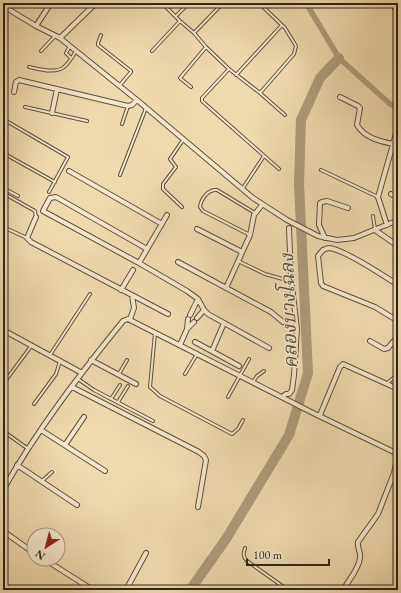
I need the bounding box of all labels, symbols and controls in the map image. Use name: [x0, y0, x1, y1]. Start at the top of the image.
water label: คลองบางโฉลง: [273, 251, 303, 369]
north arrow: [26, 527, 66, 567]
scale bar: [247, 541, 329, 567]
text: N: [32, 547, 48, 563]
text: 100 m: [253, 547, 283, 563]

